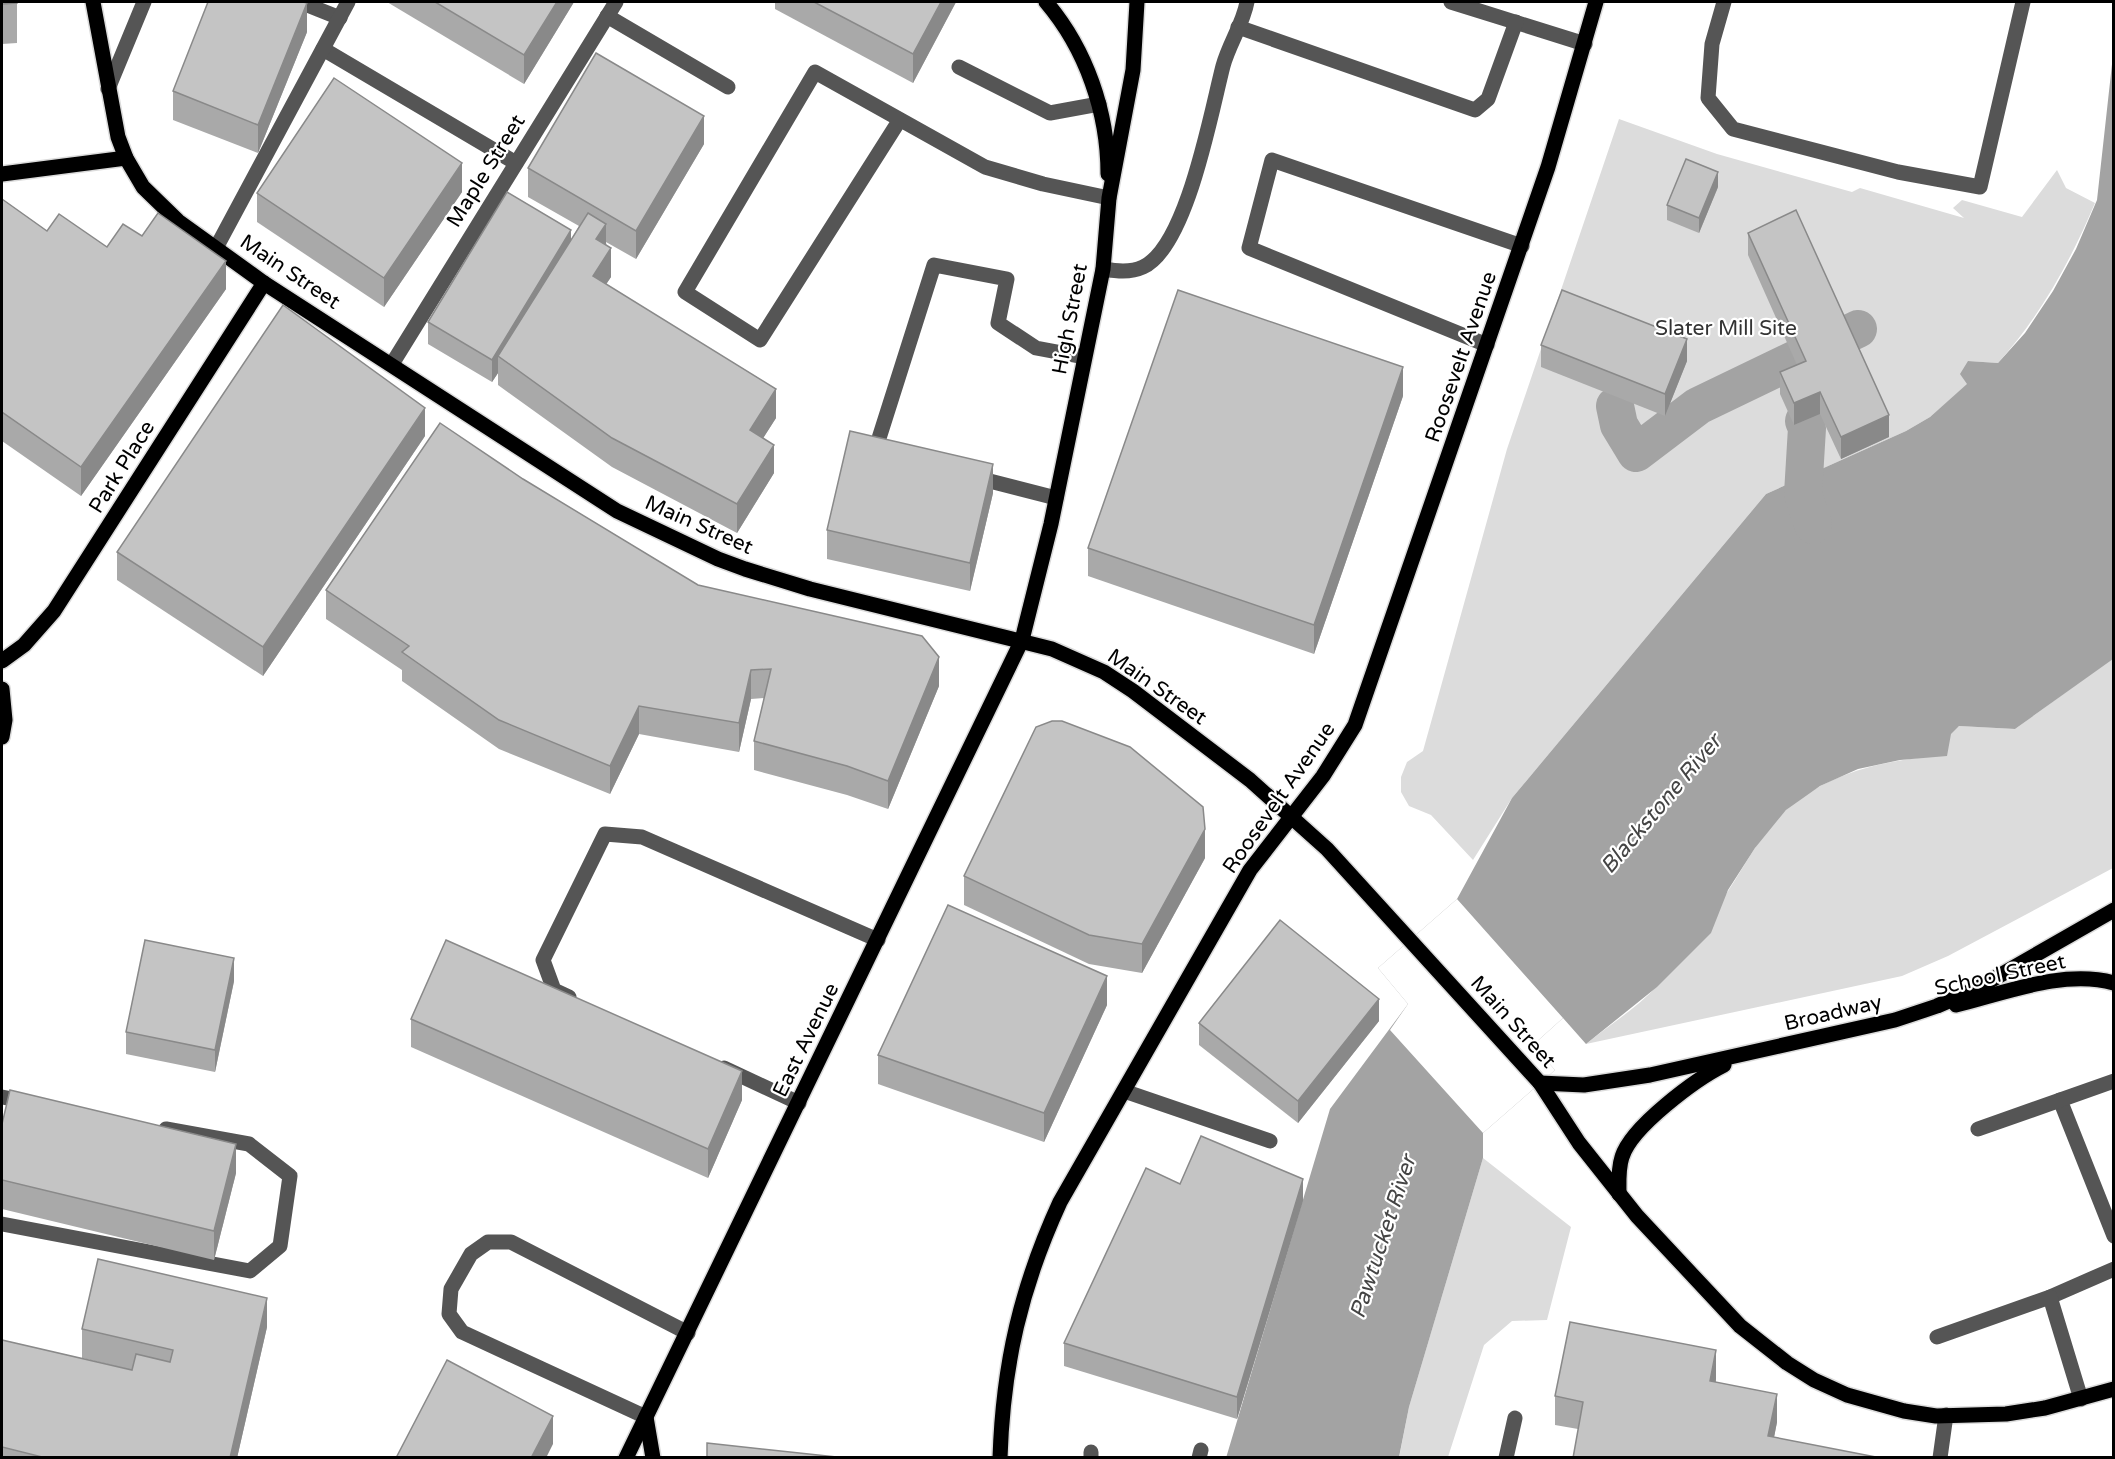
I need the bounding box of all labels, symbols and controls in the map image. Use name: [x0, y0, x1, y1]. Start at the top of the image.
street label: Maple Street: [442, 110, 530, 232]
street label: Main Street: [235, 229, 345, 315]
street label: High Street: [1047, 261, 1093, 377]
street label: Roosevelt Avenue: [1420, 268, 1502, 446]
park label: Slater Mill Site: [1655, 316, 1797, 341]
street label: Park Place: [84, 416, 160, 518]
street label: Main Street: [641, 490, 757, 560]
street label: Main Street: [1102, 644, 1212, 730]
street label: Roosevelt Avenue: [1217, 717, 1341, 879]
water label: Blackstone River: [1595, 727, 1728, 879]
street label: School Street: [1932, 949, 2068, 1001]
street label: Main Street: [1465, 971, 1561, 1073]
street label: East Avenue: [768, 979, 844, 1101]
street label: Broadway: [1782, 990, 1884, 1036]
water label: Pawtucket River: [1344, 1150, 1422, 1322]

